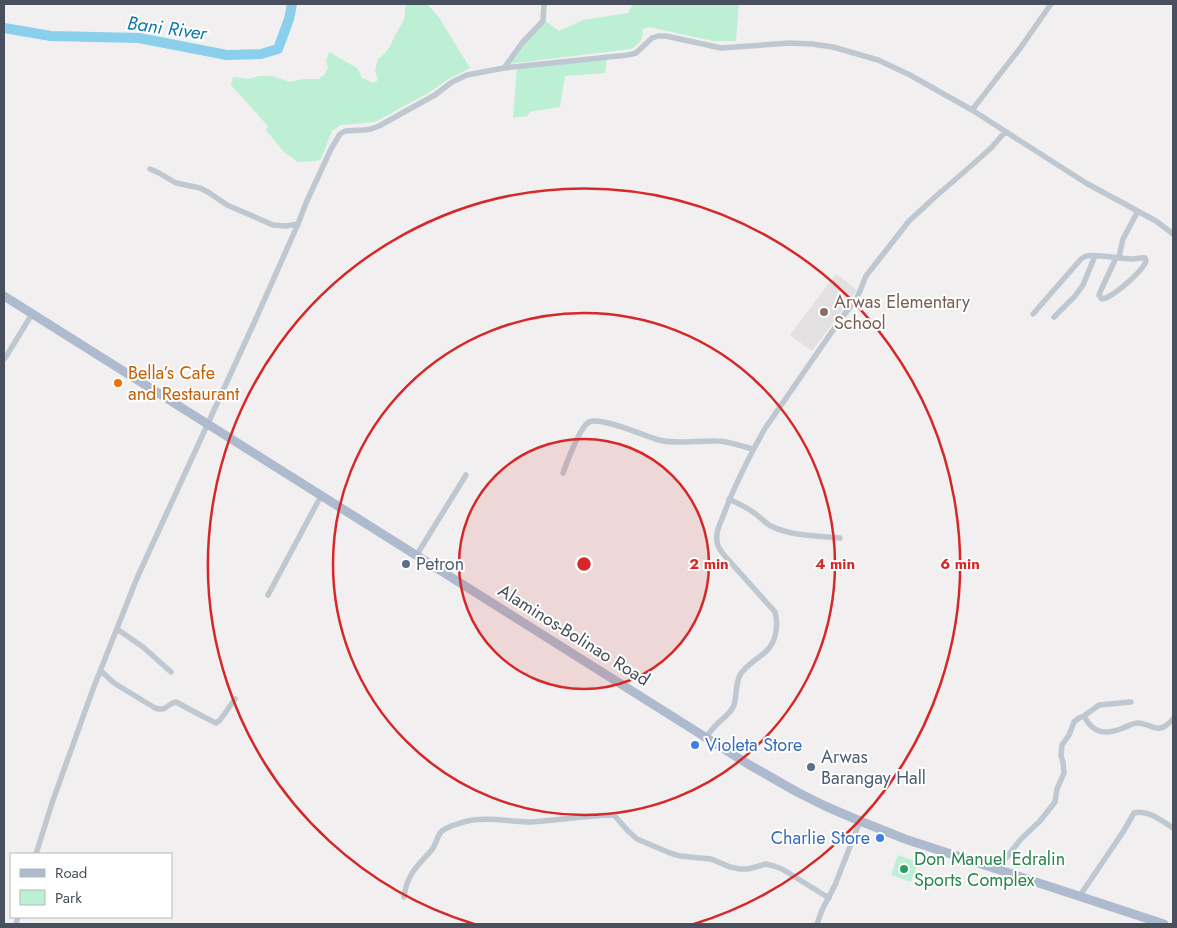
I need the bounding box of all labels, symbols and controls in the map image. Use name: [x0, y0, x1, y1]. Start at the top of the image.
water label: Bani River: [126, 9, 210, 47]
place label: Arwas Elementary School: [834, 289, 970, 336]
marker: Arwas Elementary School: [818, 306, 830, 318]
place label: Bella’s Cafe and Restaurant: [128, 360, 240, 407]
marker: Bella’s Cafe and Restaurant: [112, 377, 124, 389]
place label: Petron: [416, 551, 464, 577]
text: 2 min: [689, 553, 729, 575]
text: 4 min: [815, 553, 855, 575]
text: 6 min: [940, 553, 980, 575]
centre of rings: [575, 555, 593, 573]
marker: Petron: [400, 558, 412, 570]
street label: Alaminos-Bolinao Road: [493, 578, 655, 692]
place label: Violeta Store: [705, 732, 802, 758]
marker: Violeta Store: [689, 739, 701, 751]
place label: Arwas Barangay Hall: [821, 744, 926, 791]
marker: Arwas Barangay Hall: [805, 761, 817, 773]
place label: Charlie Store: [771, 825, 870, 851]
marker: Charlie Store: [874, 832, 886, 844]
place label: Don Manuel Edralin Sports Complex: [914, 846, 1065, 893]
legend: [10, 853, 172, 918]
text: Road: [55, 862, 87, 884]
marker: Don Manuel Edralin Sports Complex: [898, 863, 910, 875]
text: Park: [55, 887, 82, 909]

